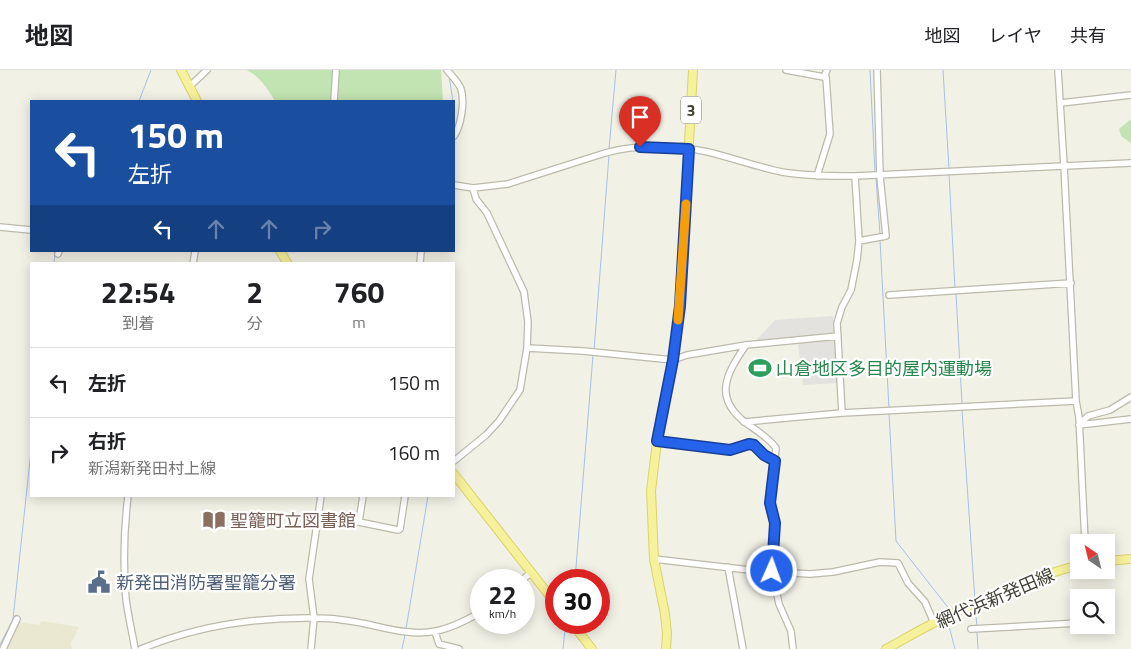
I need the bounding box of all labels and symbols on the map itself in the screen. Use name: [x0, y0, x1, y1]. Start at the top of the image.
pin: [619, 96, 661, 147]
road number: 3: [681, 96, 701, 124]
sports icon: 山倉地区多目的屋内運動場: [747, 355, 773, 381]
place label: 山倉地区多目的屋内運動場: [776, 355, 992, 382]
library icon: 聖籠町立図書館: [201, 507, 227, 533]
place label: 聖籠町立図書館: [230, 507, 356, 534]
north arrow: [1070, 534, 1115, 579]
position arrow: [745, 544, 797, 596]
street label: 網代浜新発田線: [932, 561, 1058, 635]
public building icon: 新発田消防署聖籠分署: [86, 569, 112, 595]
place label: 新発田消防署聖籠分署: [116, 569, 296, 596]
speed limit sign: 30: [545, 569, 610, 634]

